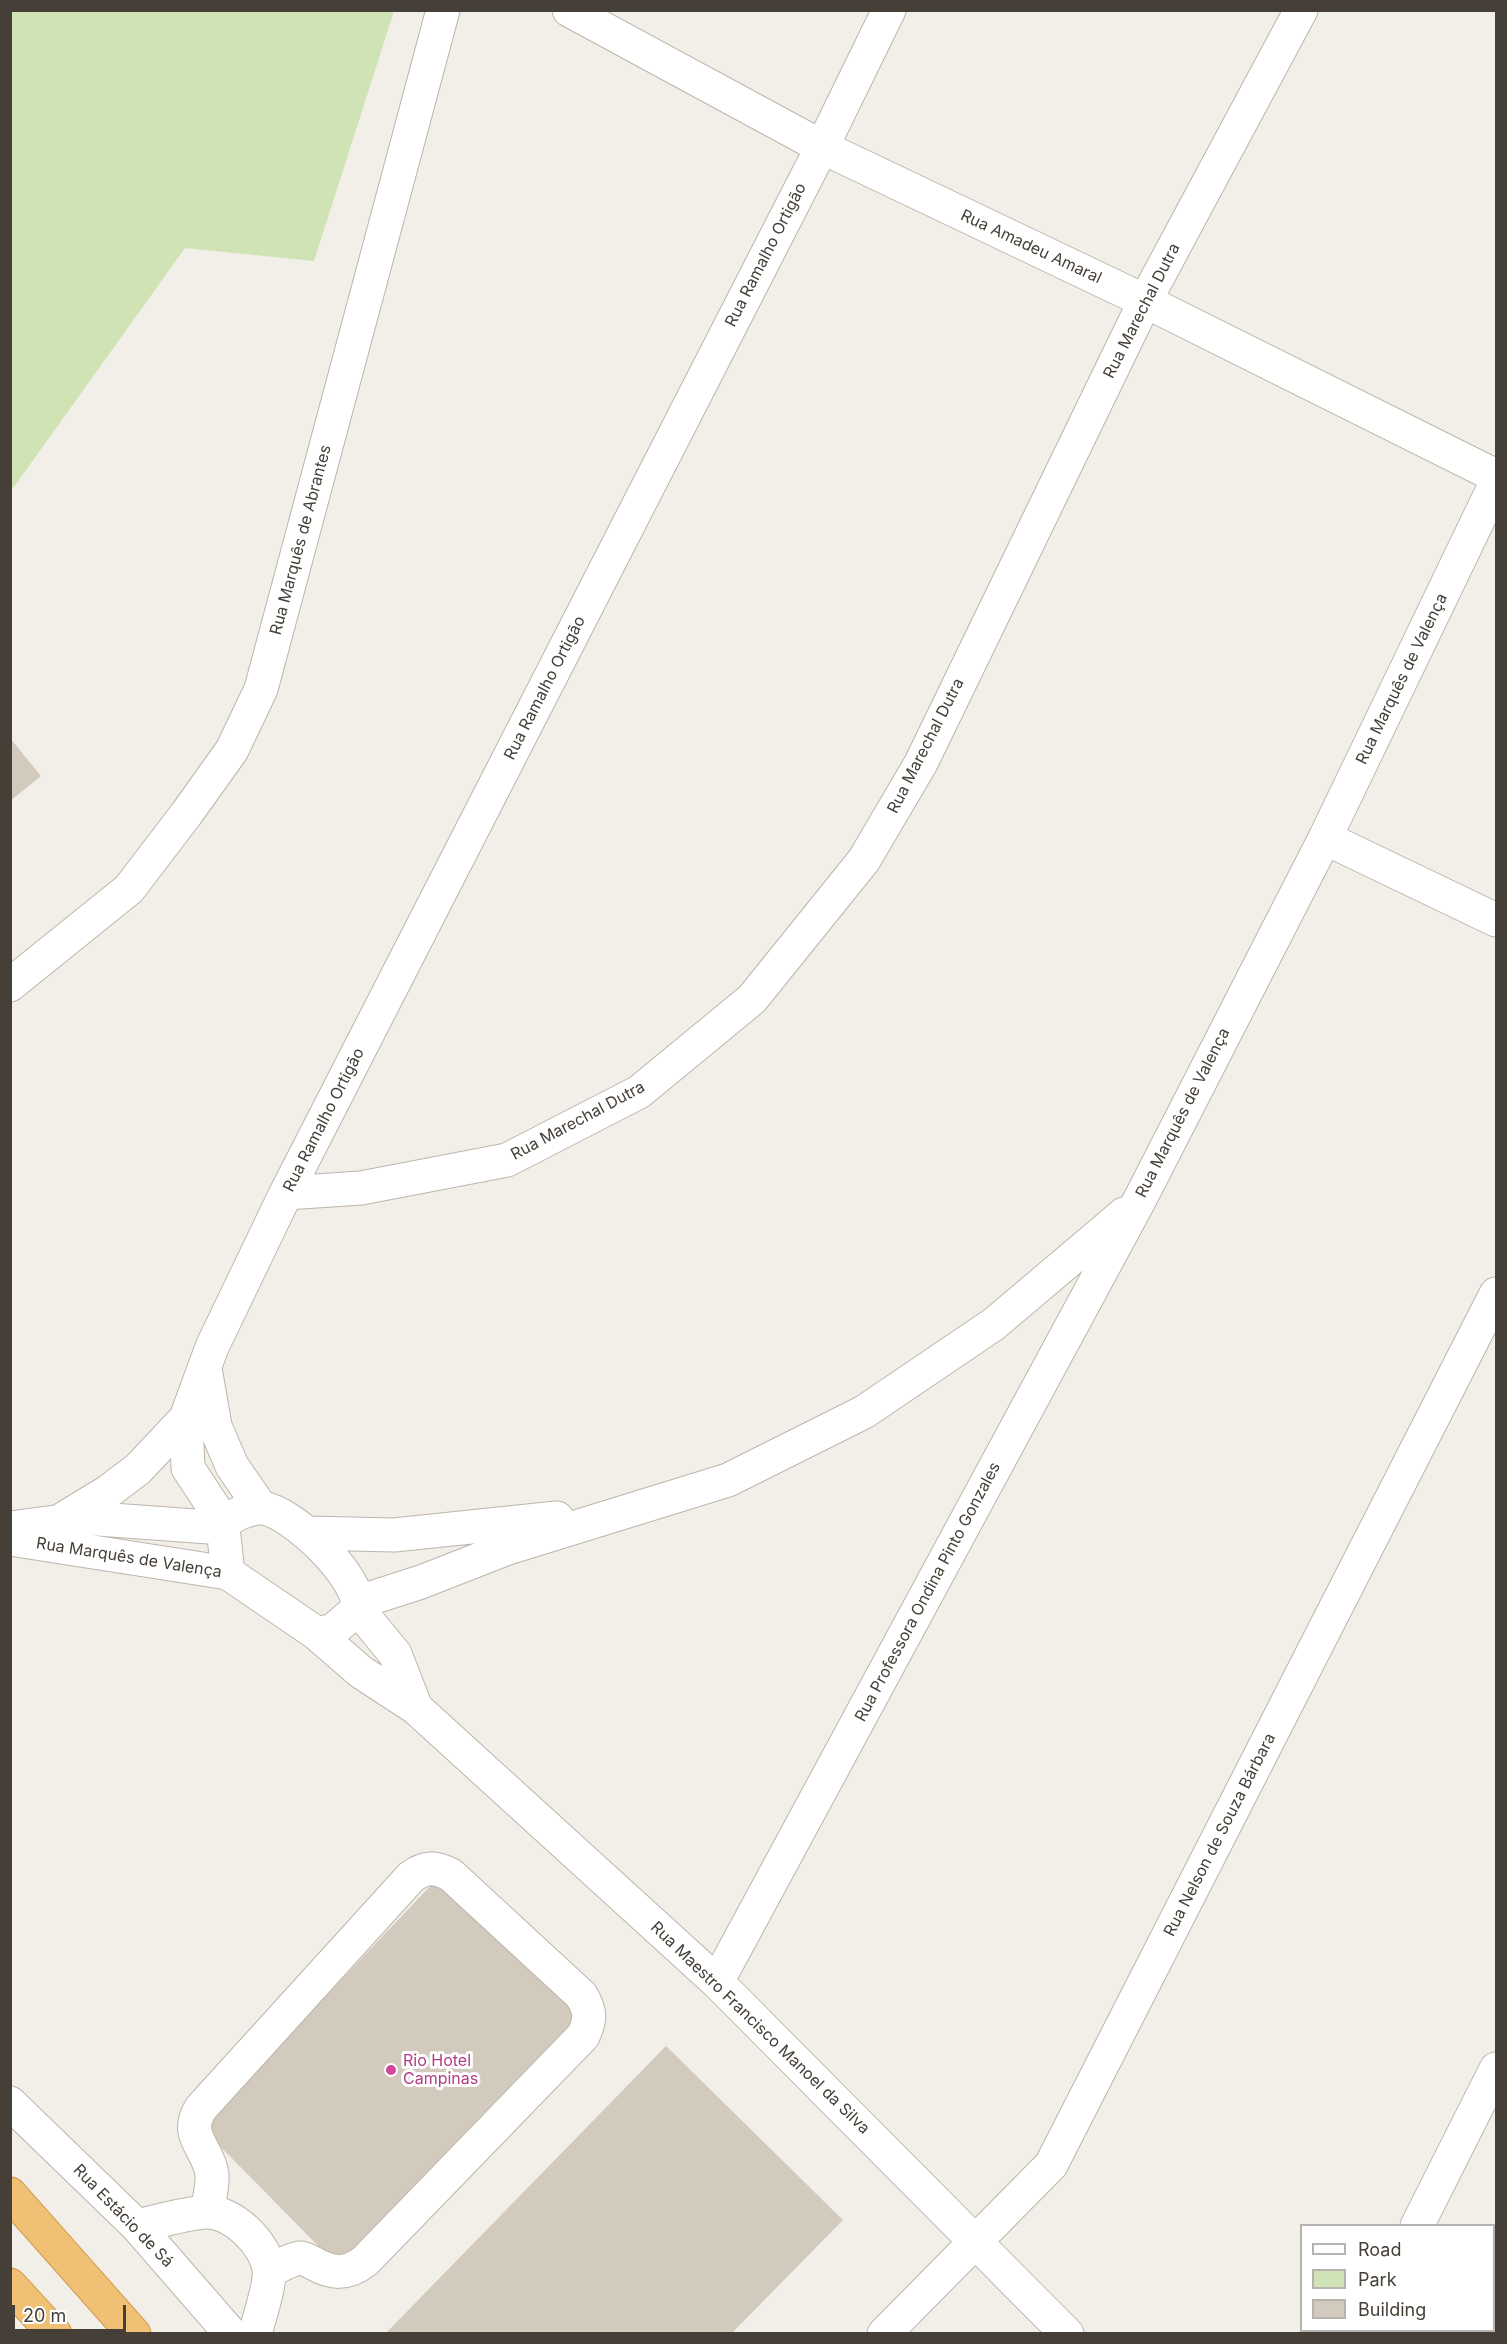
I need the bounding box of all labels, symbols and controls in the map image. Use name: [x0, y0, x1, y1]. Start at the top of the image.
street label: Rua Ramalho Ortigão: [721, 180, 811, 330]
street label: Rua Amadeu Amaral: [957, 206, 1105, 288]
street label: Rua Marechal Dutra: [1100, 240, 1184, 382]
street label: Rua Marquês de Abrantes: [266, 443, 336, 637]
street label: Rua Marquês de Valença: [1352, 590, 1452, 768]
street label: Rua Ramalho Ortigão: [500, 613, 590, 763]
street label: Rua Marechal Dutra: [884, 675, 968, 817]
street label: Rua Marquês de Valença: [1132, 1025, 1234, 1201]
street label: Rua Ramalho Ortigão: [279, 1045, 369, 1195]
street label: Rua Marechal Dutra: [508, 1078, 648, 1164]
street label: Rua Professora Ondina Pinto Gonzales: [851, 1459, 1005, 1725]
street label: Rua Marquês de Valença: [35, 1534, 223, 1582]
street label: Rua Nelson de Souza Bárbara: [1160, 1730, 1280, 1940]
street label: Rua Maestro Francisco Manoel da Silva: [646, 1918, 874, 2138]
place label: Rio Hotel Campinas: [403, 2051, 478, 2089]
marker: Rio Hotel Campinas: [384, 2063, 398, 2077]
street label: Rua Estácio de Sá: [69, 2161, 177, 2271]
legend: [1300, 2224, 1495, 2332]
text: Road: [1358, 2239, 1401, 2260]
text: Park: [1358, 2269, 1397, 2290]
scale bar: [15, 2293, 129, 2331]
text: Building: [1358, 2299, 1426, 2320]
text: 20 m: [23, 2305, 66, 2326]

